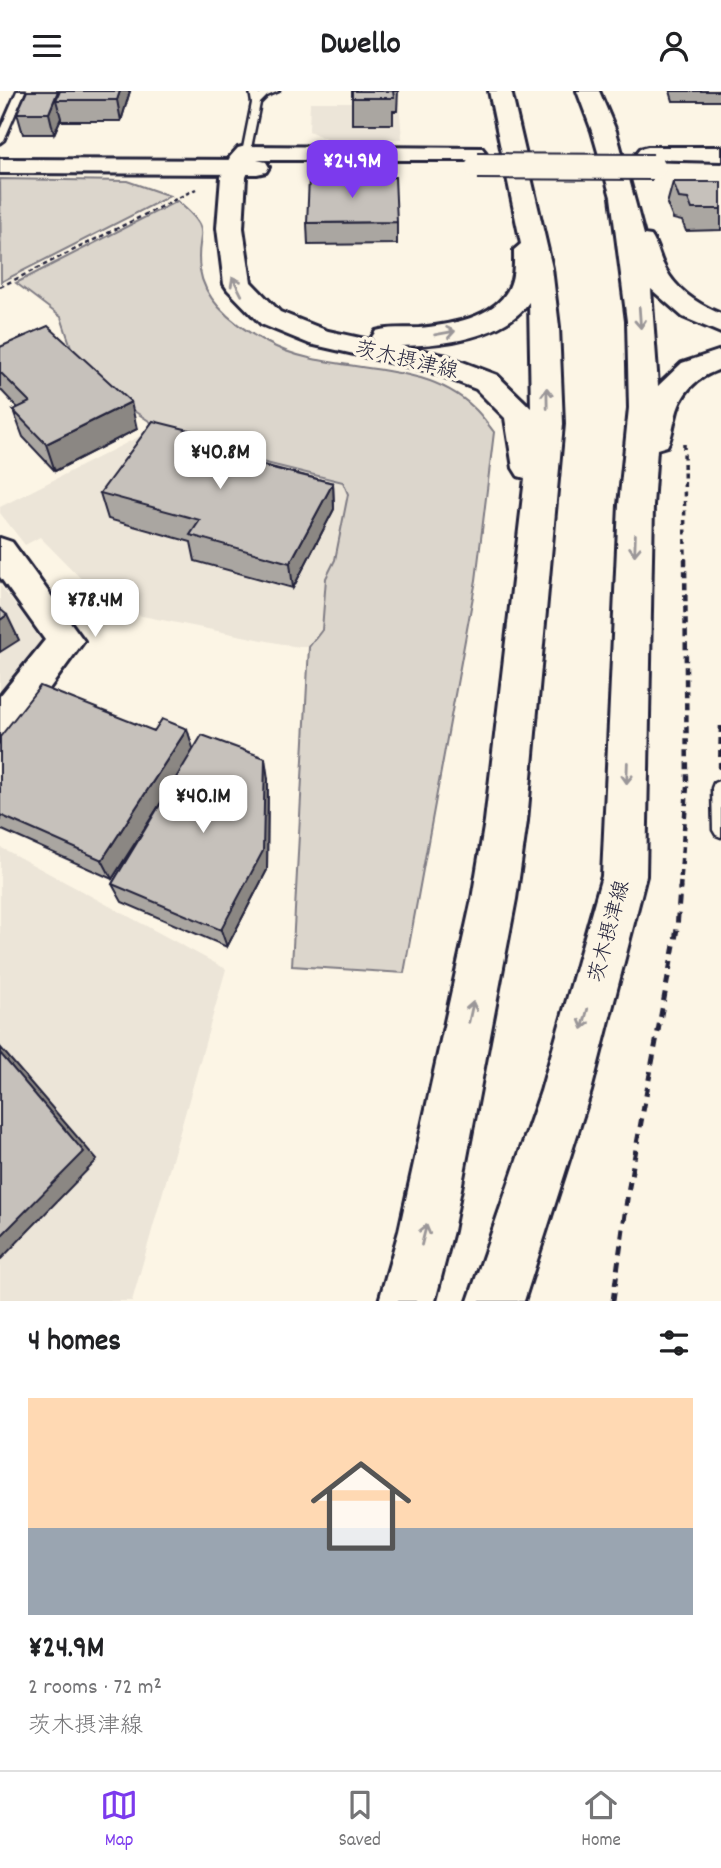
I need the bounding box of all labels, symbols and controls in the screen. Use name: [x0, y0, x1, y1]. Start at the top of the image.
text: Dwello: [320, 23, 401, 69]
icon: menu: [28, 27, 66, 65]
icon: person: [655, 27, 693, 65]
pin: ¥24.9M: [295, 141, 409, 200]
text: ¥24.9M: [323, 146, 381, 179]
one-way arrow: [230, 276, 244, 297]
one-way arrow: [634, 306, 647, 329]
one-way arrow: [433, 326, 456, 339]
street label: 茨木摂津線: [352, 335, 461, 388]
one-way arrow: [541, 387, 554, 410]
pin: ¥40.8M: [163, 431, 277, 491]
text: ¥40.8M: [190, 437, 250, 470]
one-way arrow: [628, 533, 641, 556]
pin: ¥78.4M: [38, 580, 152, 639]
text: ¥78.4M: [67, 585, 123, 618]
one-way arrow: [621, 761, 634, 784]
pin: ¥40.1M: [146, 775, 260, 835]
text: ¥40.1M: [175, 781, 231, 814]
street label: 茨木摂津線: [583, 877, 639, 986]
one-way arrow: [464, 1001, 478, 1024]
one-way arrow: [578, 1008, 591, 1030]
one-way arrow: [418, 1224, 431, 1247]
text: 4 homes: [28, 1322, 121, 1365]
icon: filters: [655, 1324, 693, 1362]
icon: home: [298, 1443, 424, 1569]
text: ¥24.9M: [28, 1629, 104, 1672]
text: 2 rooms · 72 m²: [28, 1672, 162, 1705]
text: 茨木摂津線: [28, 1711, 143, 1744]
tab: Map: [100, 1786, 138, 1855]
tab: Saved: [338, 1786, 381, 1855]
tab: Home: [581, 1786, 621, 1855]

